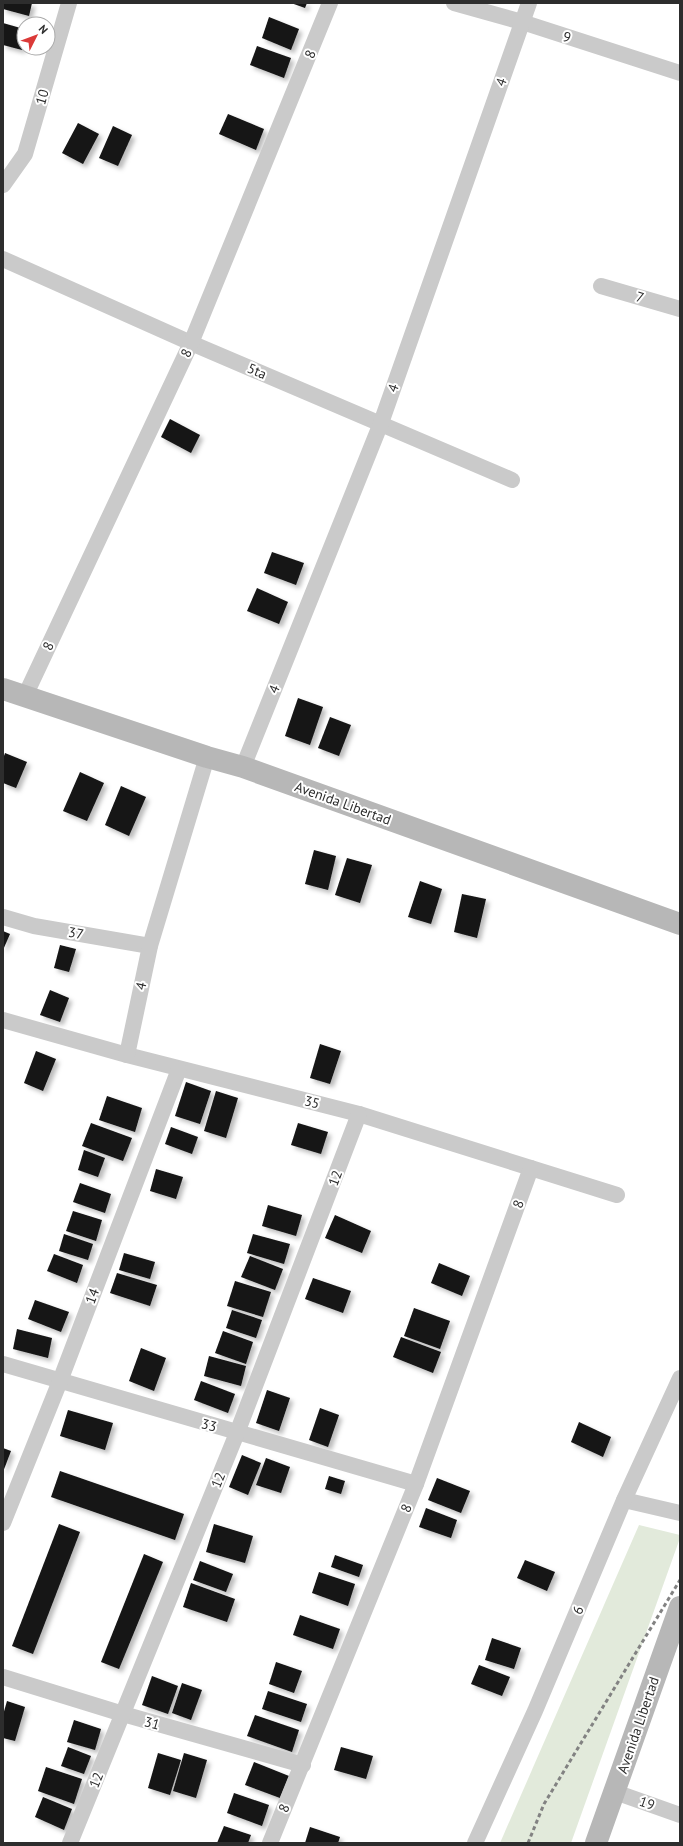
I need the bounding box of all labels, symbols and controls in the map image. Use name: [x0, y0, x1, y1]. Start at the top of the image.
north arrow: [16, 16, 56, 56]
text: N: [36, 22, 51, 37]
street label: 9: [561, 27, 573, 47]
street label: 8: [300, 47, 320, 61]
street label: 4: [491, 75, 511, 89]
street label: 10: [31, 87, 53, 107]
street label: 7: [634, 287, 646, 307]
street label: 8: [176, 346, 196, 360]
street label: 5ta: [245, 359, 269, 383]
street label: 4: [383, 381, 403, 395]
street label: 8: [38, 639, 58, 653]
street label: 4: [264, 682, 284, 696]
street label: Avenida Libertad: [292, 777, 394, 829]
street label: 37: [67, 923, 85, 943]
street label: 4: [131, 980, 151, 992]
street label: 35: [302, 1091, 322, 1113]
street label: 12: [324, 1168, 346, 1188]
street label: 8: [508, 1197, 528, 1211]
street label: 14: [81, 1285, 103, 1306]
street label: 33: [199, 1414, 219, 1436]
street label: 12: [207, 1470, 229, 1490]
street label: 8: [396, 1501, 416, 1515]
street label: 6: [568, 1603, 588, 1617]
street label: Avenida Libertad: [613, 1674, 663, 1776]
street label: 31: [142, 1712, 162, 1734]
street label: 12: [85, 1770, 107, 1790]
street label: 19: [637, 1792, 657, 1814]
street label: 8: [274, 1801, 294, 1815]

